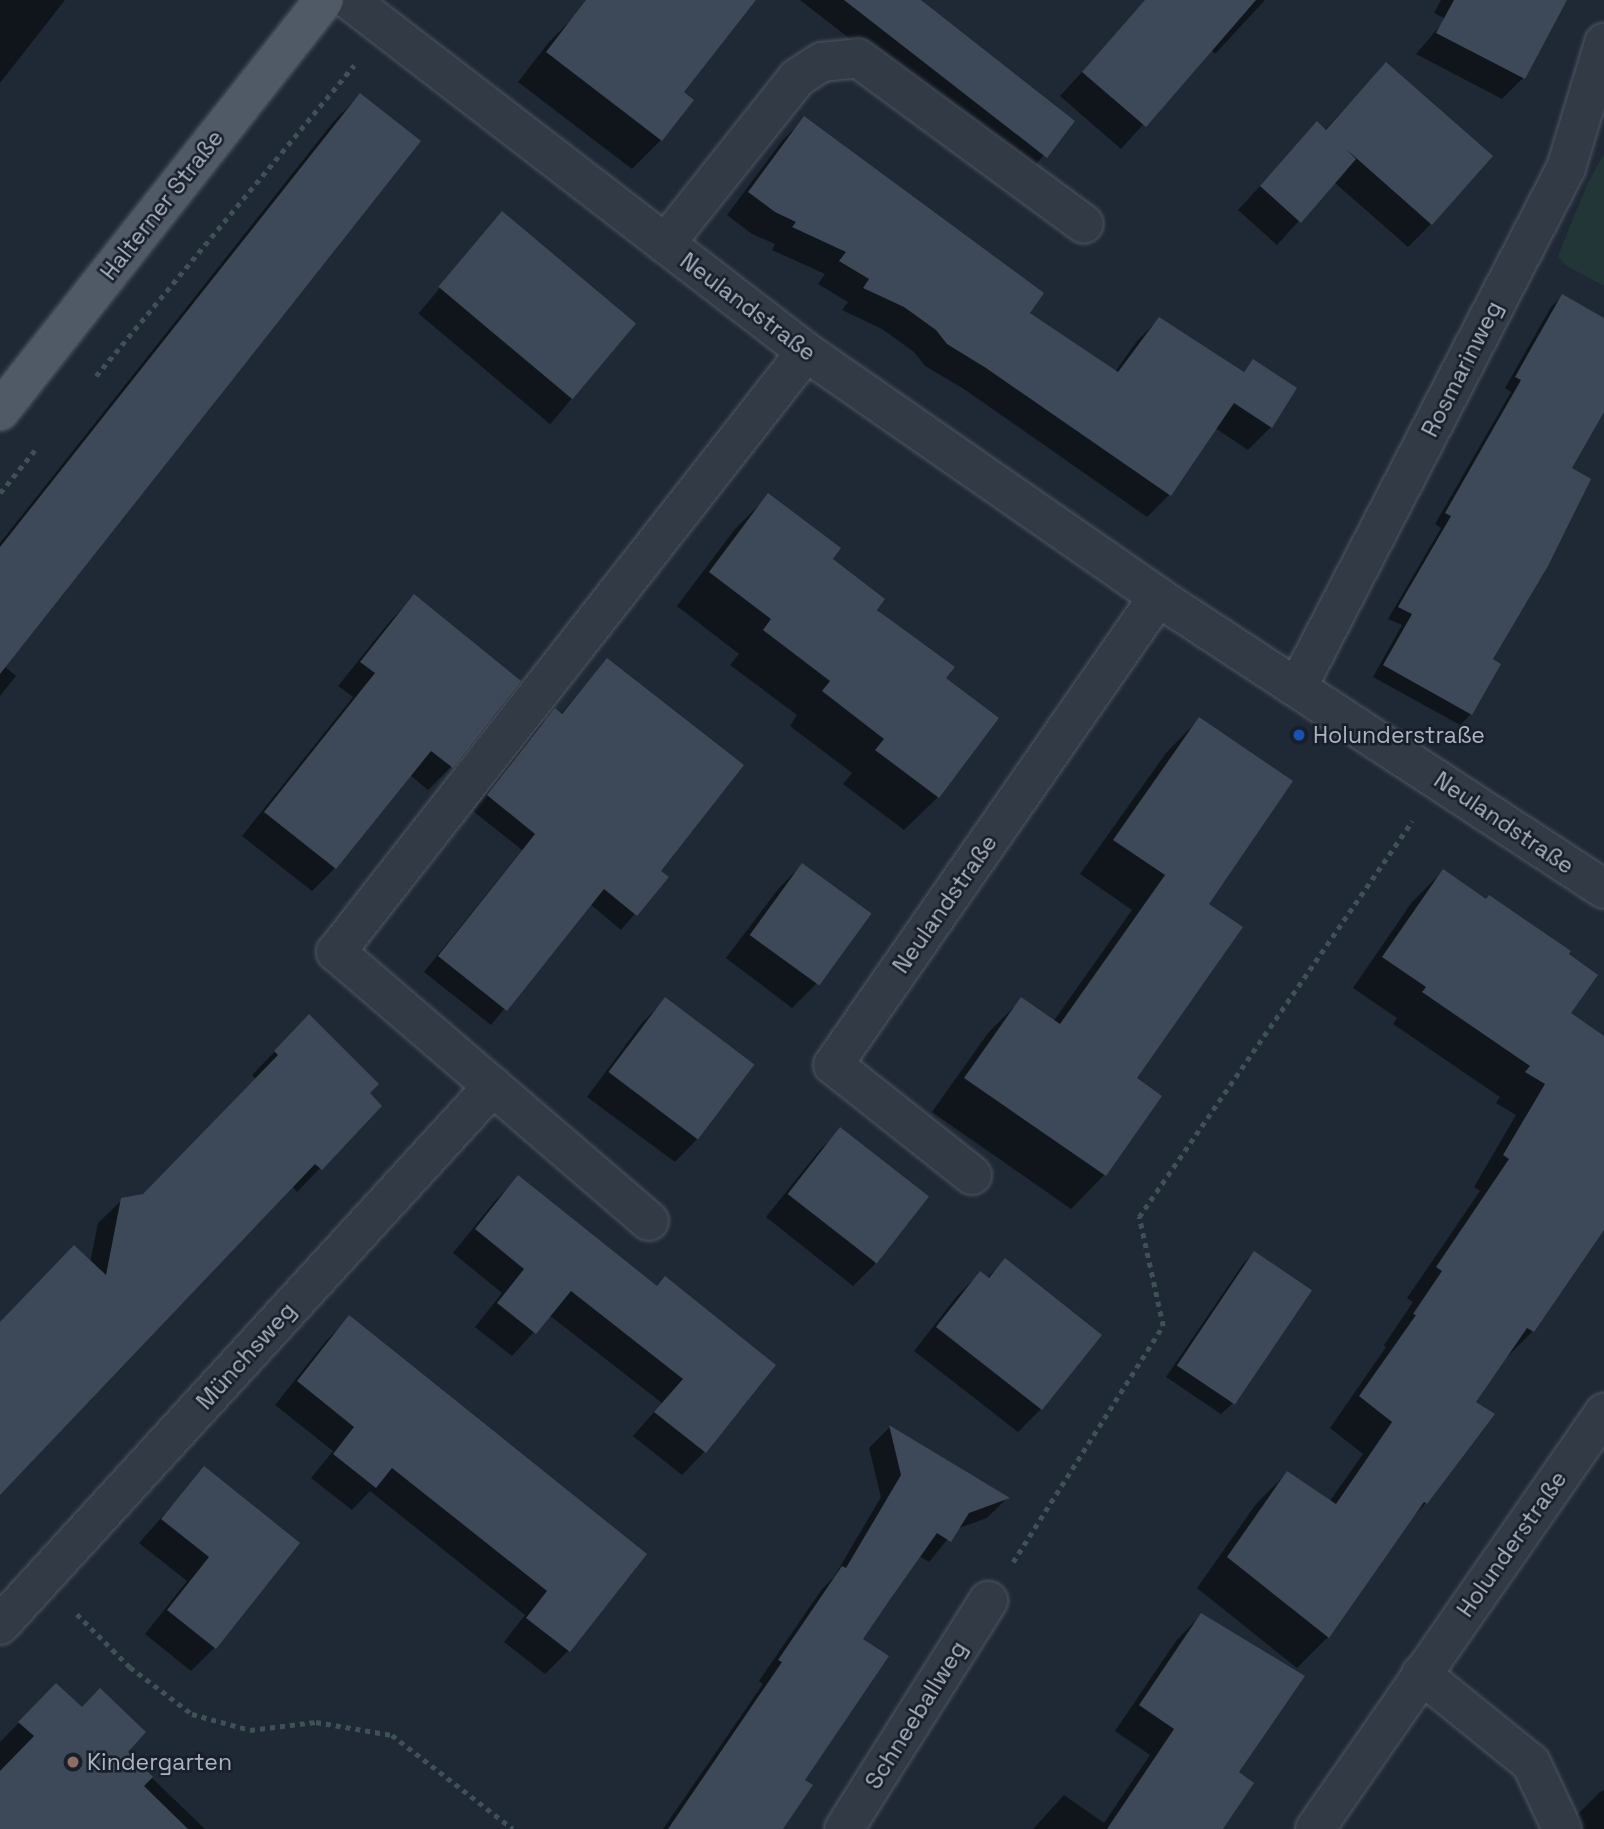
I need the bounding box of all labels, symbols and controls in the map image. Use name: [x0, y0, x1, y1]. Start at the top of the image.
street label: Halterner Straße: [95, 124, 229, 286]
street label: Neulandstraße: [675, 247, 821, 367]
street label: Rosmarinweg: [1416, 296, 1508, 442]
place label: Holunderstraße: [1313, 721, 1485, 749]
marker: Holunderstraße: [1291, 727, 1307, 743]
street label: Neulandstraße: [1429, 766, 1579, 880]
street label: Neulandstraße: [887, 829, 1003, 979]
street label: Münchsweg: [191, 1297, 301, 1415]
street label: Holunderstraße: [1451, 1466, 1573, 1622]
street label: Schneeballweg: [859, 1636, 973, 1794]
place label: Kindergarten: [87, 1748, 232, 1776]
marker: Kindergarten: [65, 1754, 81, 1770]

